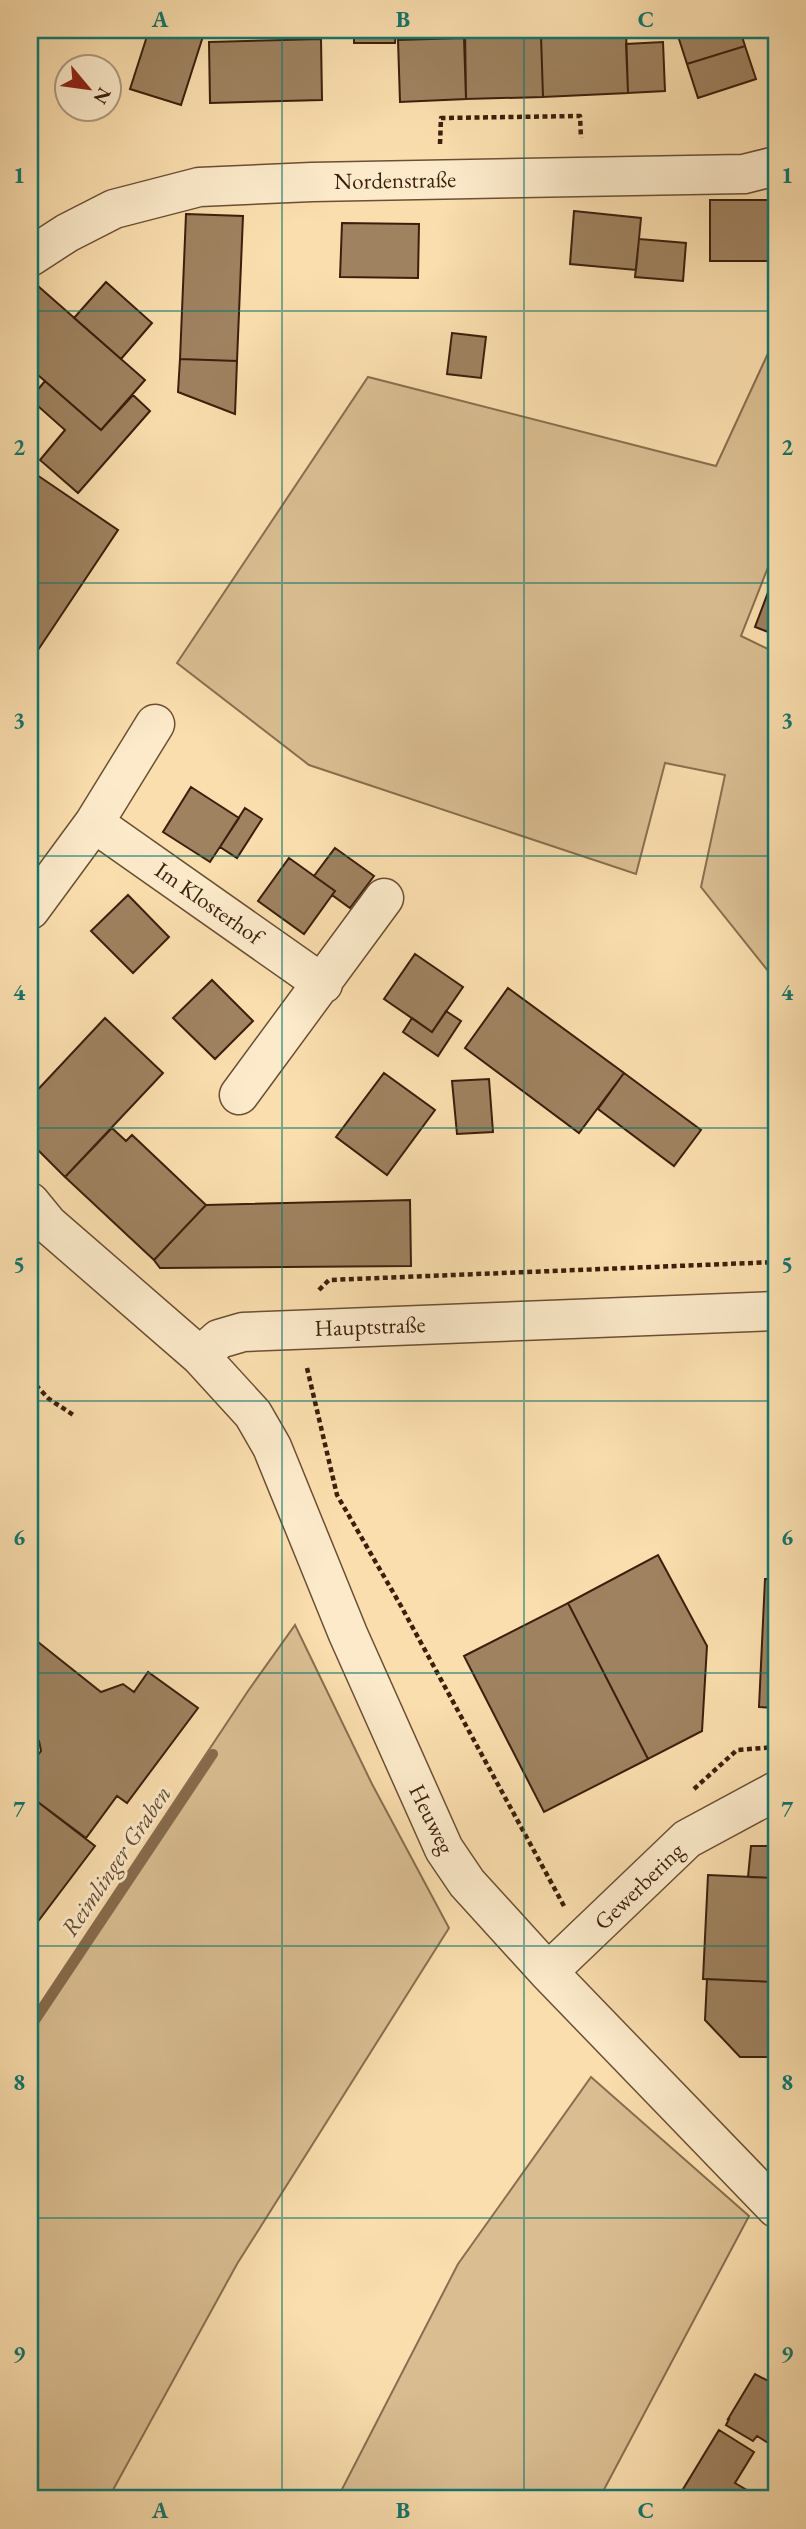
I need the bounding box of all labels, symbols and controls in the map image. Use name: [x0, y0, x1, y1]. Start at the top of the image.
text: A: [151, 4, 169, 34]
text: B: [396, 4, 410, 34]
text: C: [638, 4, 654, 34]
north arrow: [52, 52, 122, 122]
text: N: [87, 83, 117, 109]
text: 1: [13, 160, 25, 190]
text: 1: [781, 160, 793, 190]
street label: Nordenstraße: [334, 164, 456, 196]
text: 2: [13, 432, 25, 462]
text: 2: [781, 432, 793, 462]
text: 3: [13, 705, 25, 735]
text: 3: [781, 705, 793, 735]
street label: Im Klosterhof: [149, 855, 271, 953]
text: 4: [13, 977, 26, 1007]
text: 4: [781, 977, 794, 1007]
text: 5: [13, 1249, 25, 1279]
text: 5: [781, 1249, 793, 1279]
street label: Hauptstraße: [314, 1309, 426, 1343]
text: 6: [13, 1522, 25, 1552]
text: 6: [781, 1522, 793, 1552]
water label: Reimlinger Graben: [54, 1779, 178, 1942]
street label: Heuweg: [402, 1779, 462, 1860]
text: 7: [13, 1794, 26, 1824]
text: 7: [781, 1794, 794, 1824]
street label: Gewerbering: [588, 1835, 691, 1936]
text: 8: [13, 2067, 25, 2097]
text: 8: [781, 2067, 793, 2097]
text: 9: [13, 2339, 25, 2369]
text: 9: [781, 2339, 793, 2369]
text: A: [151, 2495, 169, 2525]
text: B: [396, 2495, 410, 2525]
text: C: [638, 2495, 654, 2525]

